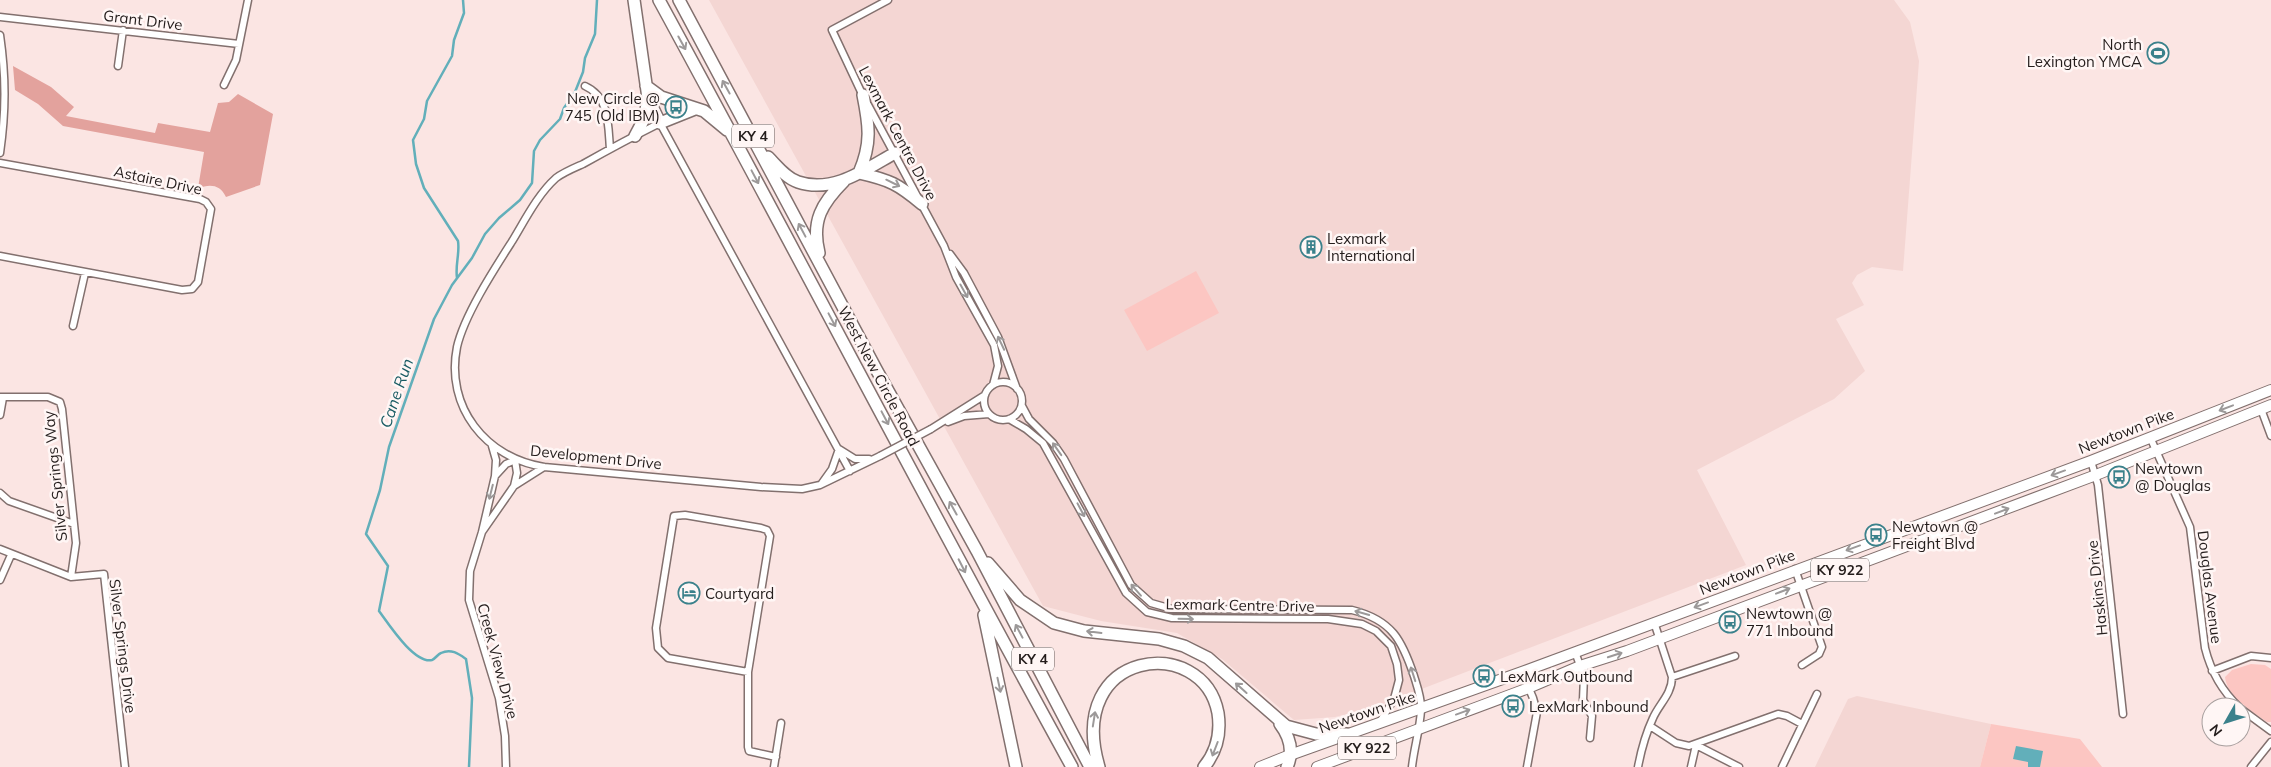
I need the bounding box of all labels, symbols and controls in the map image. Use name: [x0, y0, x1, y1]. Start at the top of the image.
street label: Grant Drive: [102, 6, 184, 34]
one-way arrow: [677, 35, 687, 50]
place label: North Lexington YMCA: [2027, 35, 2142, 71]
sports icon: North Lexington YMCA: [2146, 41, 2170, 65]
street label: Lexmark Centre Drive: [855, 63, 941, 203]
one-way arrow: [721, 80, 730, 95]
place label: New Circle @ 745 (Old IBM): [565, 89, 660, 125]
bus stop icon: New Circle @ 745 (Old IBM): [664, 95, 688, 119]
road number: KY 4: [732, 124, 774, 148]
street label: Astaire Drive: [112, 161, 204, 199]
one-way arrow: [751, 169, 760, 184]
one-way arrow: [886, 178, 901, 188]
one-way arrow: [797, 224, 807, 238]
place label: Lexmark International: [1327, 229, 1415, 265]
building icon: Lexmark International: [1299, 235, 1323, 259]
one-way arrow: [959, 283, 969, 298]
street label: West New Circle Road: [834, 303, 924, 449]
one-way arrow: [827, 312, 837, 327]
one-way arrow: [996, 336, 1005, 351]
water label: Cane Run: [375, 356, 417, 430]
street label: Newtown Pike: [2076, 404, 2176, 458]
one-way arrow: [2219, 404, 2234, 413]
street label: Silver Springs Way: [39, 410, 71, 542]
one-way arrow: [880, 410, 890, 425]
street label: Development Drive: [529, 441, 663, 473]
one-way arrow: [1052, 442, 1062, 456]
place label: Newtown @ Douglas: [2135, 459, 2211, 495]
bus stop icon: Newtown @ Douglas: [2107, 465, 2131, 489]
one-way arrow: [2051, 469, 2066, 478]
one-way arrow: [486, 483, 496, 499]
one-way arrow: [948, 501, 958, 516]
one-way arrow: [1076, 503, 1086, 518]
one-way arrow: [1993, 506, 2009, 515]
place label: Newtown @ Freight Blvd: [1892, 517, 1978, 553]
bus stop icon: Newtown @ Freight Blvd: [1864, 523, 1888, 547]
street label: Douglas Avenue: [2194, 529, 2226, 645]
street label: Haskins Drive: [2083, 539, 2111, 637]
one-way arrow: [1846, 544, 1861, 553]
street label: Newtown Pike: [1697, 545, 1797, 599]
one-way arrow: [958, 558, 967, 573]
road number: KY 922: [1811, 558, 1869, 582]
street label: Silver Springs Drive: [105, 578, 141, 714]
hotel icon: Courtyard: [677, 581, 701, 605]
place label: Courtyard: [705, 584, 774, 603]
one-way arrow: [1130, 584, 1142, 597]
one-way arrow: [1775, 586, 1791, 595]
street label: Lexmark Centre Drive: [1165, 594, 1315, 616]
street label: Creek View Drive: [473, 601, 523, 721]
one-way arrow: [1694, 601, 1709, 610]
place label: Newtown @ 771 Inbound: [1746, 604, 1834, 640]
one-way arrow: [1355, 608, 1371, 618]
bus stop icon: Newtown @ 771 Inbound: [1718, 610, 1742, 634]
one-way arrow: [1178, 614, 1194, 624]
one-way arrow: [1014, 624, 1023, 639]
one-way arrow: [1086, 627, 1102, 637]
road number: KY 4: [1012, 648, 1054, 671]
one-way arrow: [1607, 649, 1623, 659]
bus stop icon: LexMark Outbound: [1472, 664, 1496, 688]
one-way arrow: [1408, 667, 1418, 683]
place label: LexMark Outbound: [1500, 667, 1633, 686]
one-way arrow: [994, 677, 1004, 693]
one-way arrow: [1235, 682, 1248, 694]
street label: Newtown Pike: [1316, 687, 1418, 737]
bus stop icon: LexMark Inbound: [1501, 694, 1525, 718]
place label: LexMark Inbound: [1529, 697, 1649, 716]
north arrow: [2201, 697, 2251, 747]
one-way arrow: [1455, 707, 1470, 716]
one-way arrow: [1089, 711, 1099, 727]
text: N: [2206, 720, 2226, 740]
road number: KY 922: [1338, 736, 1396, 760]
one-way arrow: [1209, 741, 1219, 756]

